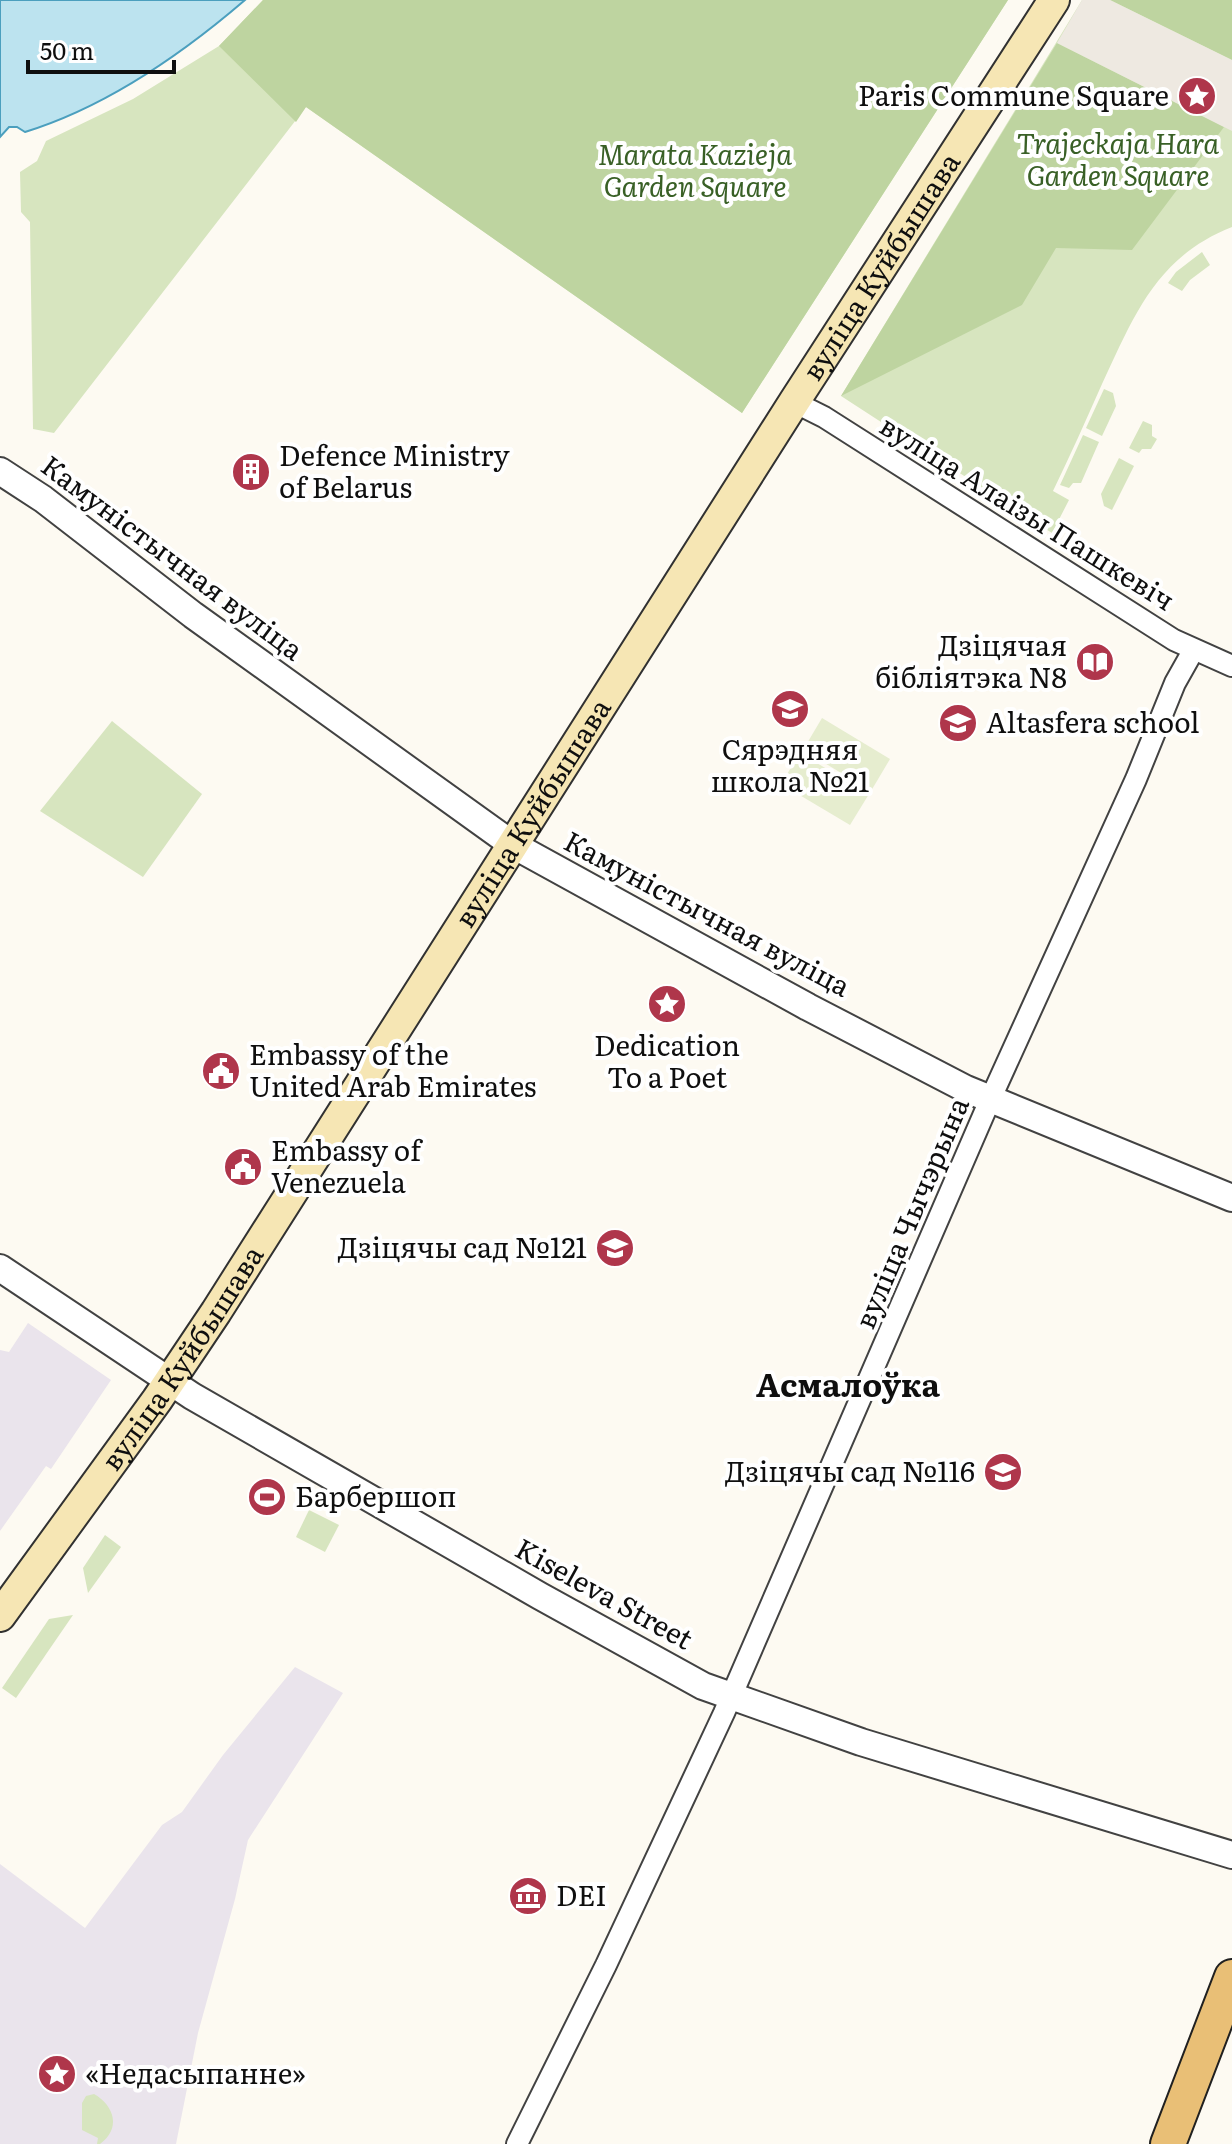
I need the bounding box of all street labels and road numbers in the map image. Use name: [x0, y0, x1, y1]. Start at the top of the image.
street label: вуліца Куйбышава: [790, 143, 969, 388]
street label: вуліца Алаізы Пашкевіч: [873, 403, 1184, 619]
street label: Камуністычная вуліца: [33, 444, 313, 669]
street label: вуліца Куйбышава: [443, 689, 620, 935]
street label: Камуністычная вуліца: [557, 819, 859, 1006]
street label: вуліца Чычэрына: [842, 1090, 978, 1334]
street label: вуліца Куйбышава: [90, 1236, 272, 1478]
street label: Kiseleva Street: [508, 1526, 702, 1659]

